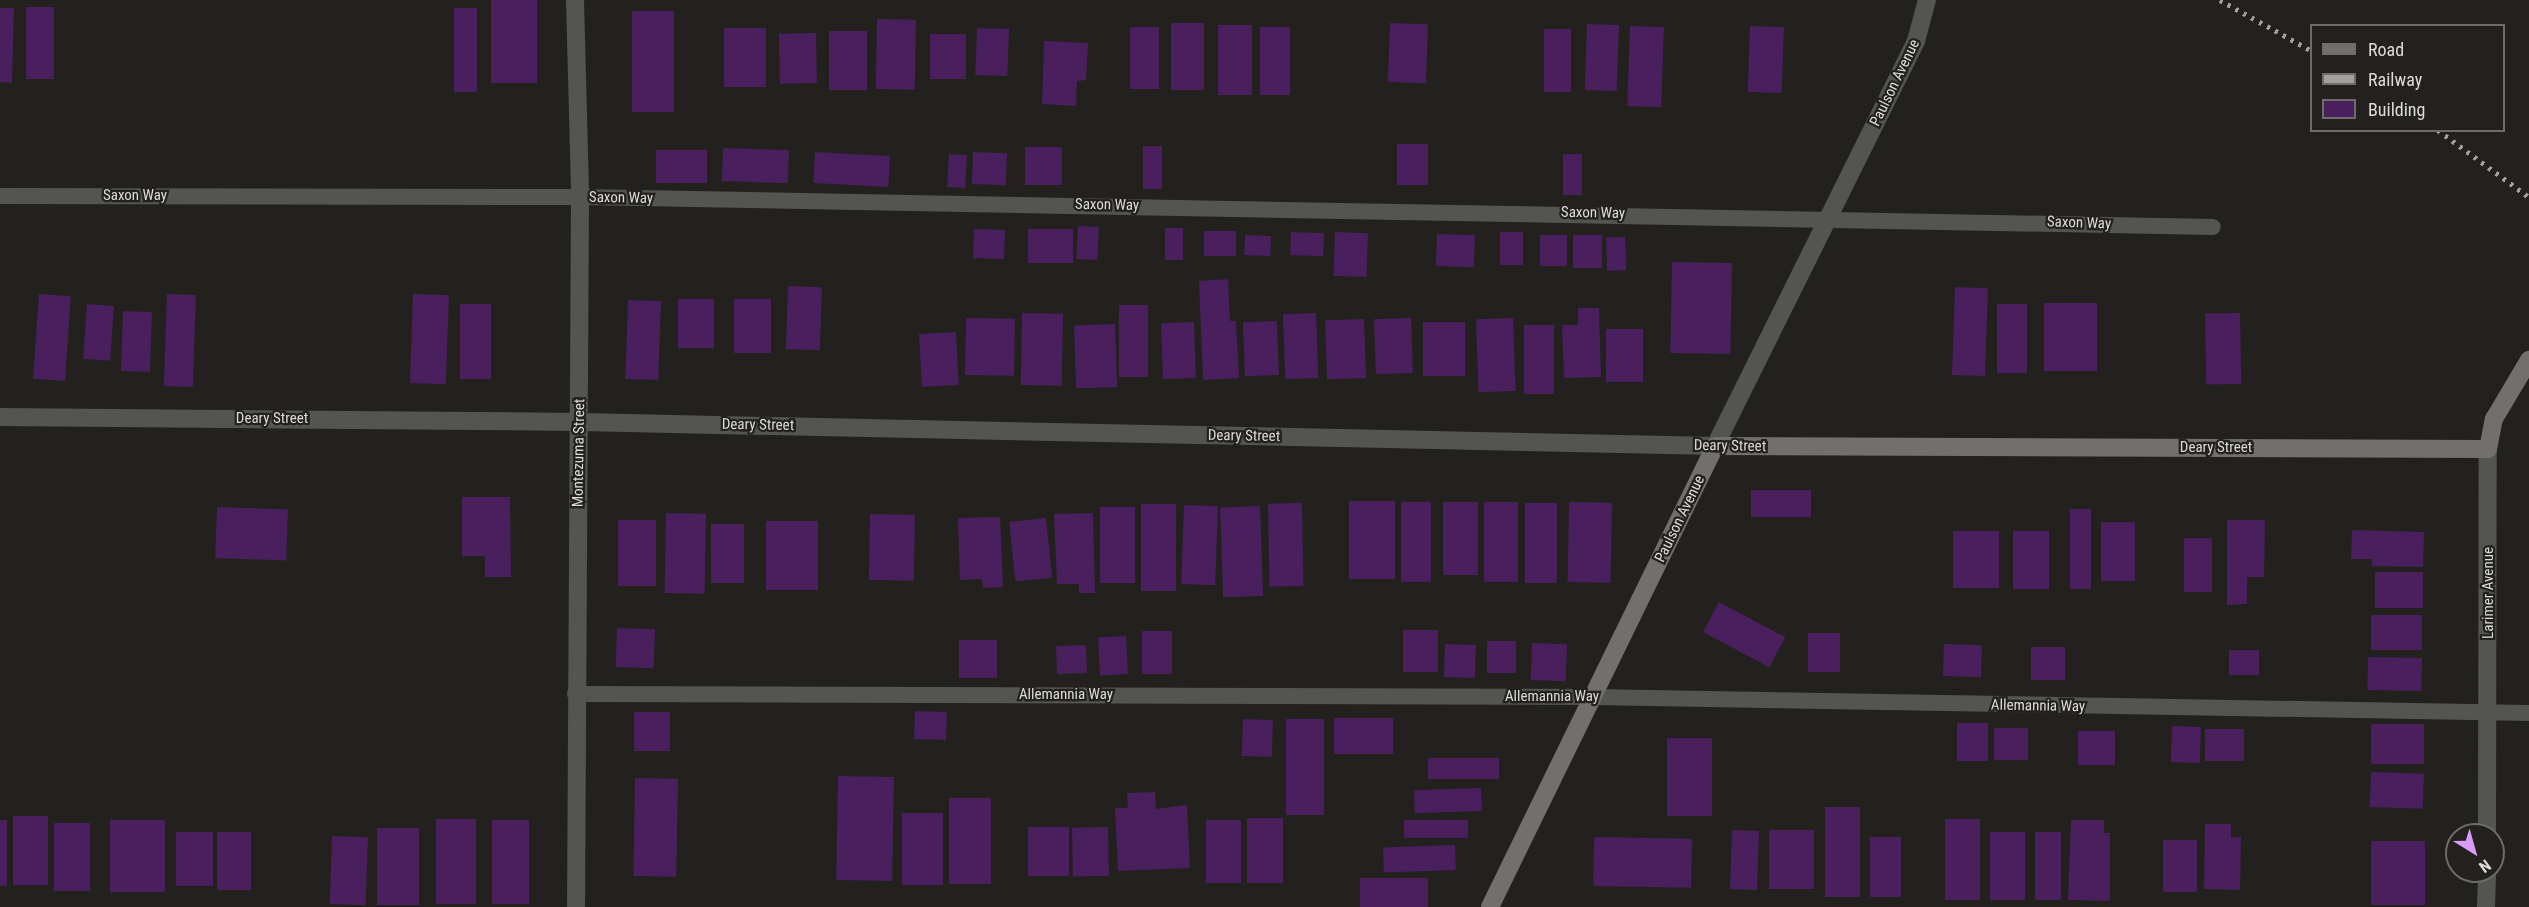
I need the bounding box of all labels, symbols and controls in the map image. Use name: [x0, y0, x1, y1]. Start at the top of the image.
legend: [2310, 24, 2505, 132]
street label: Paulson Avenue: [1866, 37, 1924, 129]
text: Road: [2368, 39, 2404, 60]
text: Railway: [2368, 69, 2422, 90]
text: Building: [2368, 99, 2425, 120]
street label: Saxon Way: [103, 187, 167, 205]
street label: Saxon Way: [589, 188, 653, 208]
street label: Saxon Way: [1075, 195, 1139, 215]
street label: Saxon Way: [1561, 203, 1625, 223]
street label: Saxon Way: [2047, 213, 2111, 233]
street label: Montezuma Street: [569, 399, 589, 507]
street label: Deary Street: [236, 410, 308, 428]
street label: Deary Street: [722, 415, 794, 435]
street label: Deary Street: [1208, 426, 1280, 446]
street label: Deary Street: [1694, 436, 1766, 456]
street label: Deary Street: [2180, 439, 2252, 457]
street label: Paulson Avenue: [1651, 473, 1709, 565]
street label: Larimer Avenue: [2480, 547, 2498, 639]
street label: Allemannia Way: [1019, 686, 1113, 704]
street label: Allemannia Way: [1505, 688, 1599, 706]
street label: Allemannia Way: [1991, 696, 2085, 716]
north arrow: [2445, 823, 2505, 883]
text: N: [2475, 856, 2495, 877]

